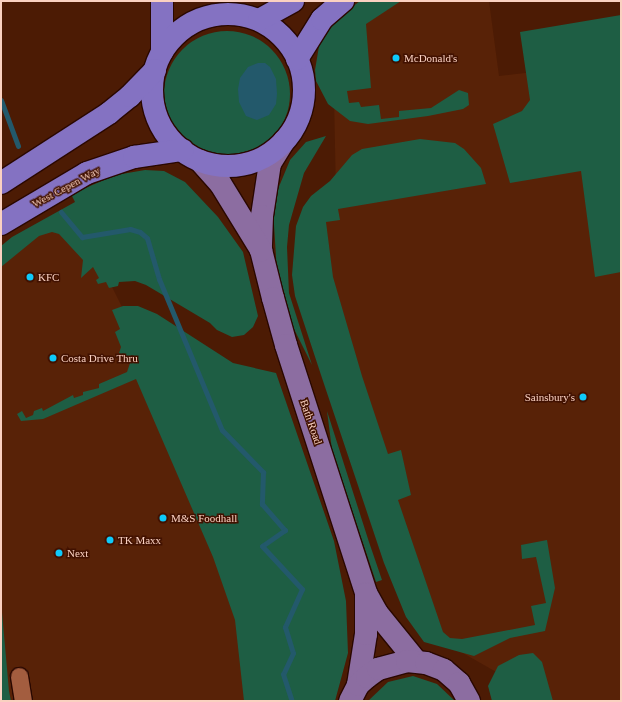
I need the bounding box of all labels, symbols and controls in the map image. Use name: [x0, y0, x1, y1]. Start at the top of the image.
place label: McDonald's: [404, 51, 457, 65]
marker: McDonald's: [391, 53, 401, 63]
street label: West Cepen Way: [30, 164, 102, 210]
place label: KFC: [38, 270, 59, 284]
marker: KFC: [25, 272, 35, 282]
place label: Costa Drive Thru: [61, 351, 138, 365]
marker: Costa Drive Thru: [48, 353, 58, 363]
place label: Sainsbury's: [525, 390, 575, 404]
marker: Sainsbury's: [578, 392, 588, 402]
street label: Bath Road: [297, 398, 325, 446]
place label: M&S Foodhall: [171, 511, 237, 525]
marker: M&S Foodhall: [158, 513, 168, 523]
place label: TK Maxx: [118, 533, 161, 547]
marker: TK Maxx: [105, 535, 115, 545]
place label: Next: [67, 546, 88, 560]
marker: Next: [54, 548, 64, 558]

